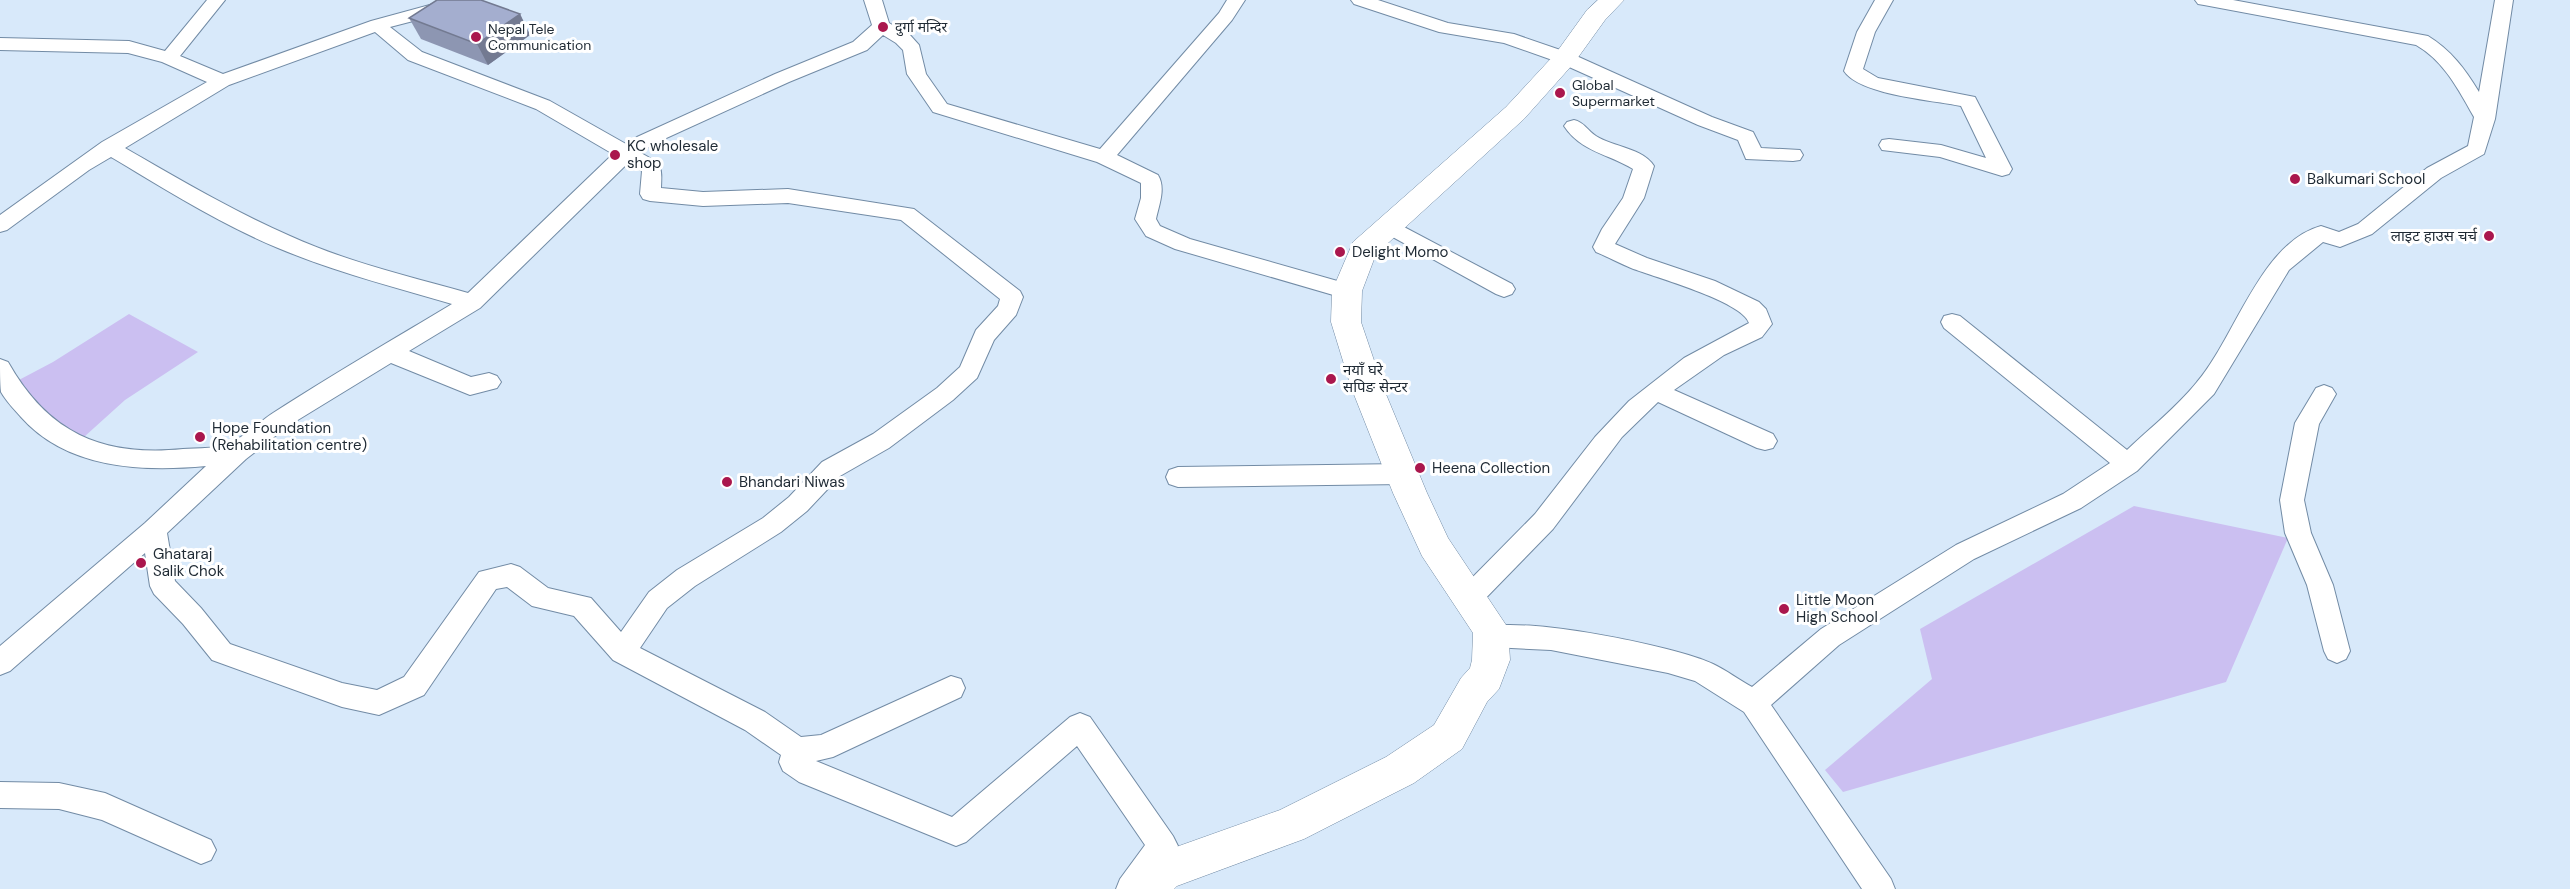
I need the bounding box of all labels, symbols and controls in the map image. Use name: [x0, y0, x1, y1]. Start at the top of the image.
place label: दुर्गा मन्दिर: [895, 18, 947, 37]
place label: Nepal Tele Communication: [488, 20, 591, 54]
marker: दुर्गा मन्दिर: [876, 20, 890, 34]
marker: Nepal Tele Communication: [469, 30, 483, 44]
place label: Global Supermarket: [1572, 76, 1655, 110]
marker: Global Supermarket: [1553, 86, 1567, 100]
place label: KC wholesale shop: [627, 136, 718, 173]
marker: KC wholesale shop: [608, 148, 622, 162]
place label: Balkumari School: [2307, 169, 2425, 189]
marker: Balkumari School: [2288, 172, 2302, 186]
place label: लाइट हाउस चर्च: [2391, 226, 2478, 246]
marker: लाइट हाउस चर्च: [2482, 229, 2496, 243]
place label: Delight Momo: [1352, 242, 1449, 262]
marker: Delight Momo: [1333, 245, 1347, 259]
place label: नयाँ घरे सपिङ सेन्टर: [1343, 360, 1409, 397]
marker: नयाँ घरे सपिङ सेन्टर: [1324, 372, 1338, 386]
place label: Hope Foundation (Rehabilitation centre): [212, 418, 367, 455]
marker: Hope Foundation (Rehabilitation centre): [193, 430, 207, 444]
place label: Heena Collection: [1432, 458, 1550, 478]
marker: Heena Collection: [1413, 461, 1427, 475]
place label: Bhandari Niwas: [739, 472, 845, 492]
marker: Bhandari Niwas: [720, 475, 734, 489]
place label: Ghataraj Salik Chok: [153, 544, 225, 581]
marker: Ghataraj Salik Chok: [134, 556, 148, 570]
place label: Little Moon High School: [1796, 590, 1878, 627]
marker: Little Moon High School: [1777, 602, 1791, 616]

